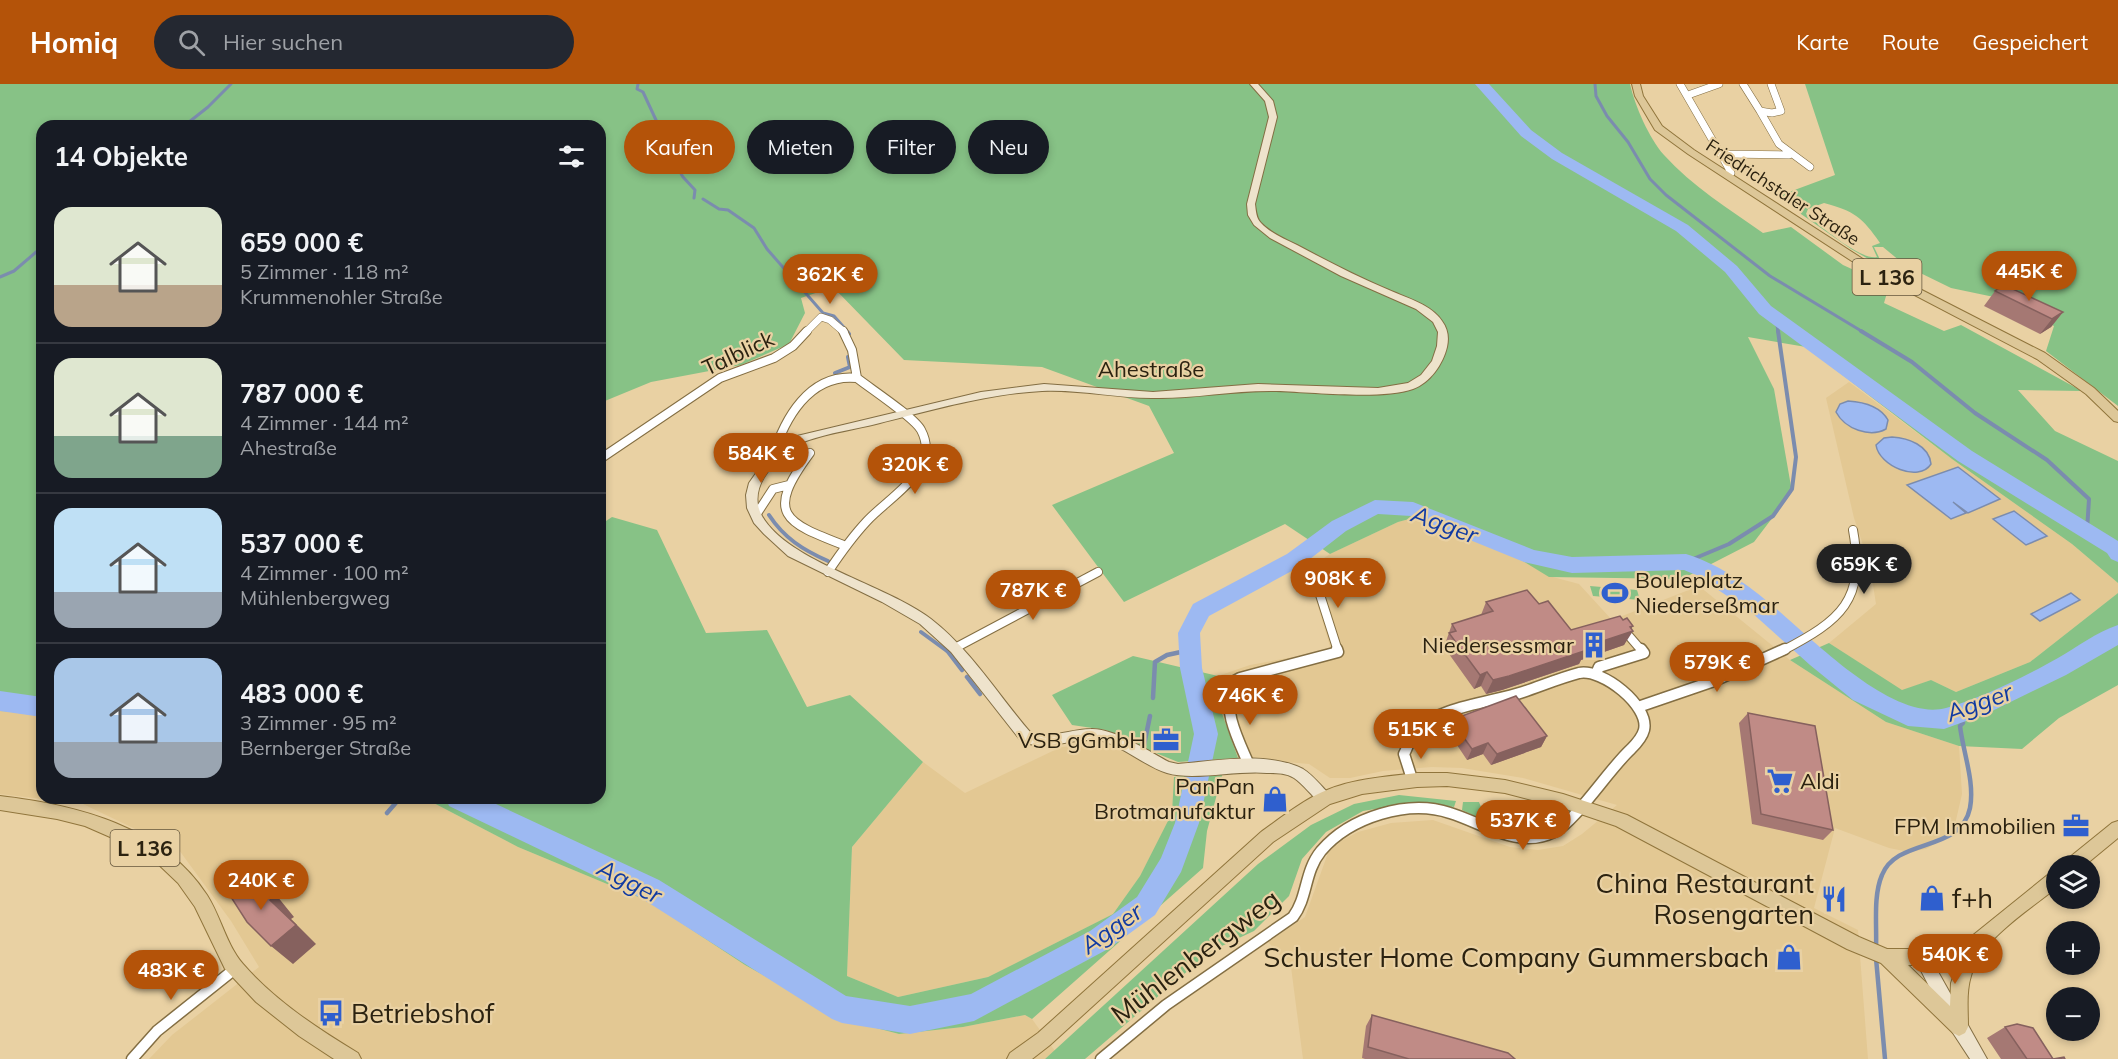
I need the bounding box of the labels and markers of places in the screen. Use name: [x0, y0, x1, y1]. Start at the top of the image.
pin: 445K €: [1980, 251, 2078, 302]
pin: 362K €: [781, 254, 879, 305]
pin: 584K €: [712, 433, 810, 484]
pin: 320K €: [866, 444, 964, 495]
pin: 659K €: [1815, 544, 1913, 595]
pin: 908K €: [1289, 558, 1387, 609]
place label: Bouleplatz Niederseßmar: [1635, 566, 1779, 619]
pin: 787K €: [984, 570, 1082, 621]
sports icon: Bouleplatz Niederseßmar: [1600, 578, 1630, 608]
building icon: Niedersessmar: [1579, 630, 1609, 660]
place label: Niedersessmar: [1422, 631, 1574, 659]
pin: 579K €: [1668, 642, 1766, 693]
pin: 746K €: [1201, 675, 1299, 726]
pin: 515K €: [1372, 709, 1470, 760]
office icon: VSB gGmbH: [1151, 725, 1181, 755]
place label: VSB gGmbH: [1018, 726, 1146, 754]
supermarket icon: Aldi: [1765, 766, 1795, 796]
place label: Aldi: [1800, 767, 1840, 795]
place label: PanPan Brotmanufaktur: [1094, 772, 1255, 825]
shop icon: PanPan Brotmanufaktur: [1260, 784, 1290, 814]
pin: 537K €: [1474, 800, 1572, 851]
office icon: FPM Immobilien: [2061, 811, 2091, 841]
place label: FPM Immobilien: [1894, 812, 2056, 840]
pin: 240K €: [212, 860, 310, 911]
place label: China Restaurant Rosengarten: [1596, 866, 1814, 931]
place label: f+h: [1952, 881, 1993, 915]
shop icon: f+h: [1917, 883, 1947, 913]
restaurant icon: China Restaurant Rosengarten: [1819, 884, 1849, 914]
pin: 540K €: [1906, 934, 2004, 985]
place label: Schuster Home Company Gummersbach: [1264, 940, 1769, 974]
shop icon: Schuster Home Company Gummersbach: [1774, 942, 1804, 972]
pin: 483K €: [122, 950, 220, 1001]
place label: Betriebshof: [351, 996, 495, 1030]
bus stop icon: Betriebshof: [316, 998, 346, 1028]

